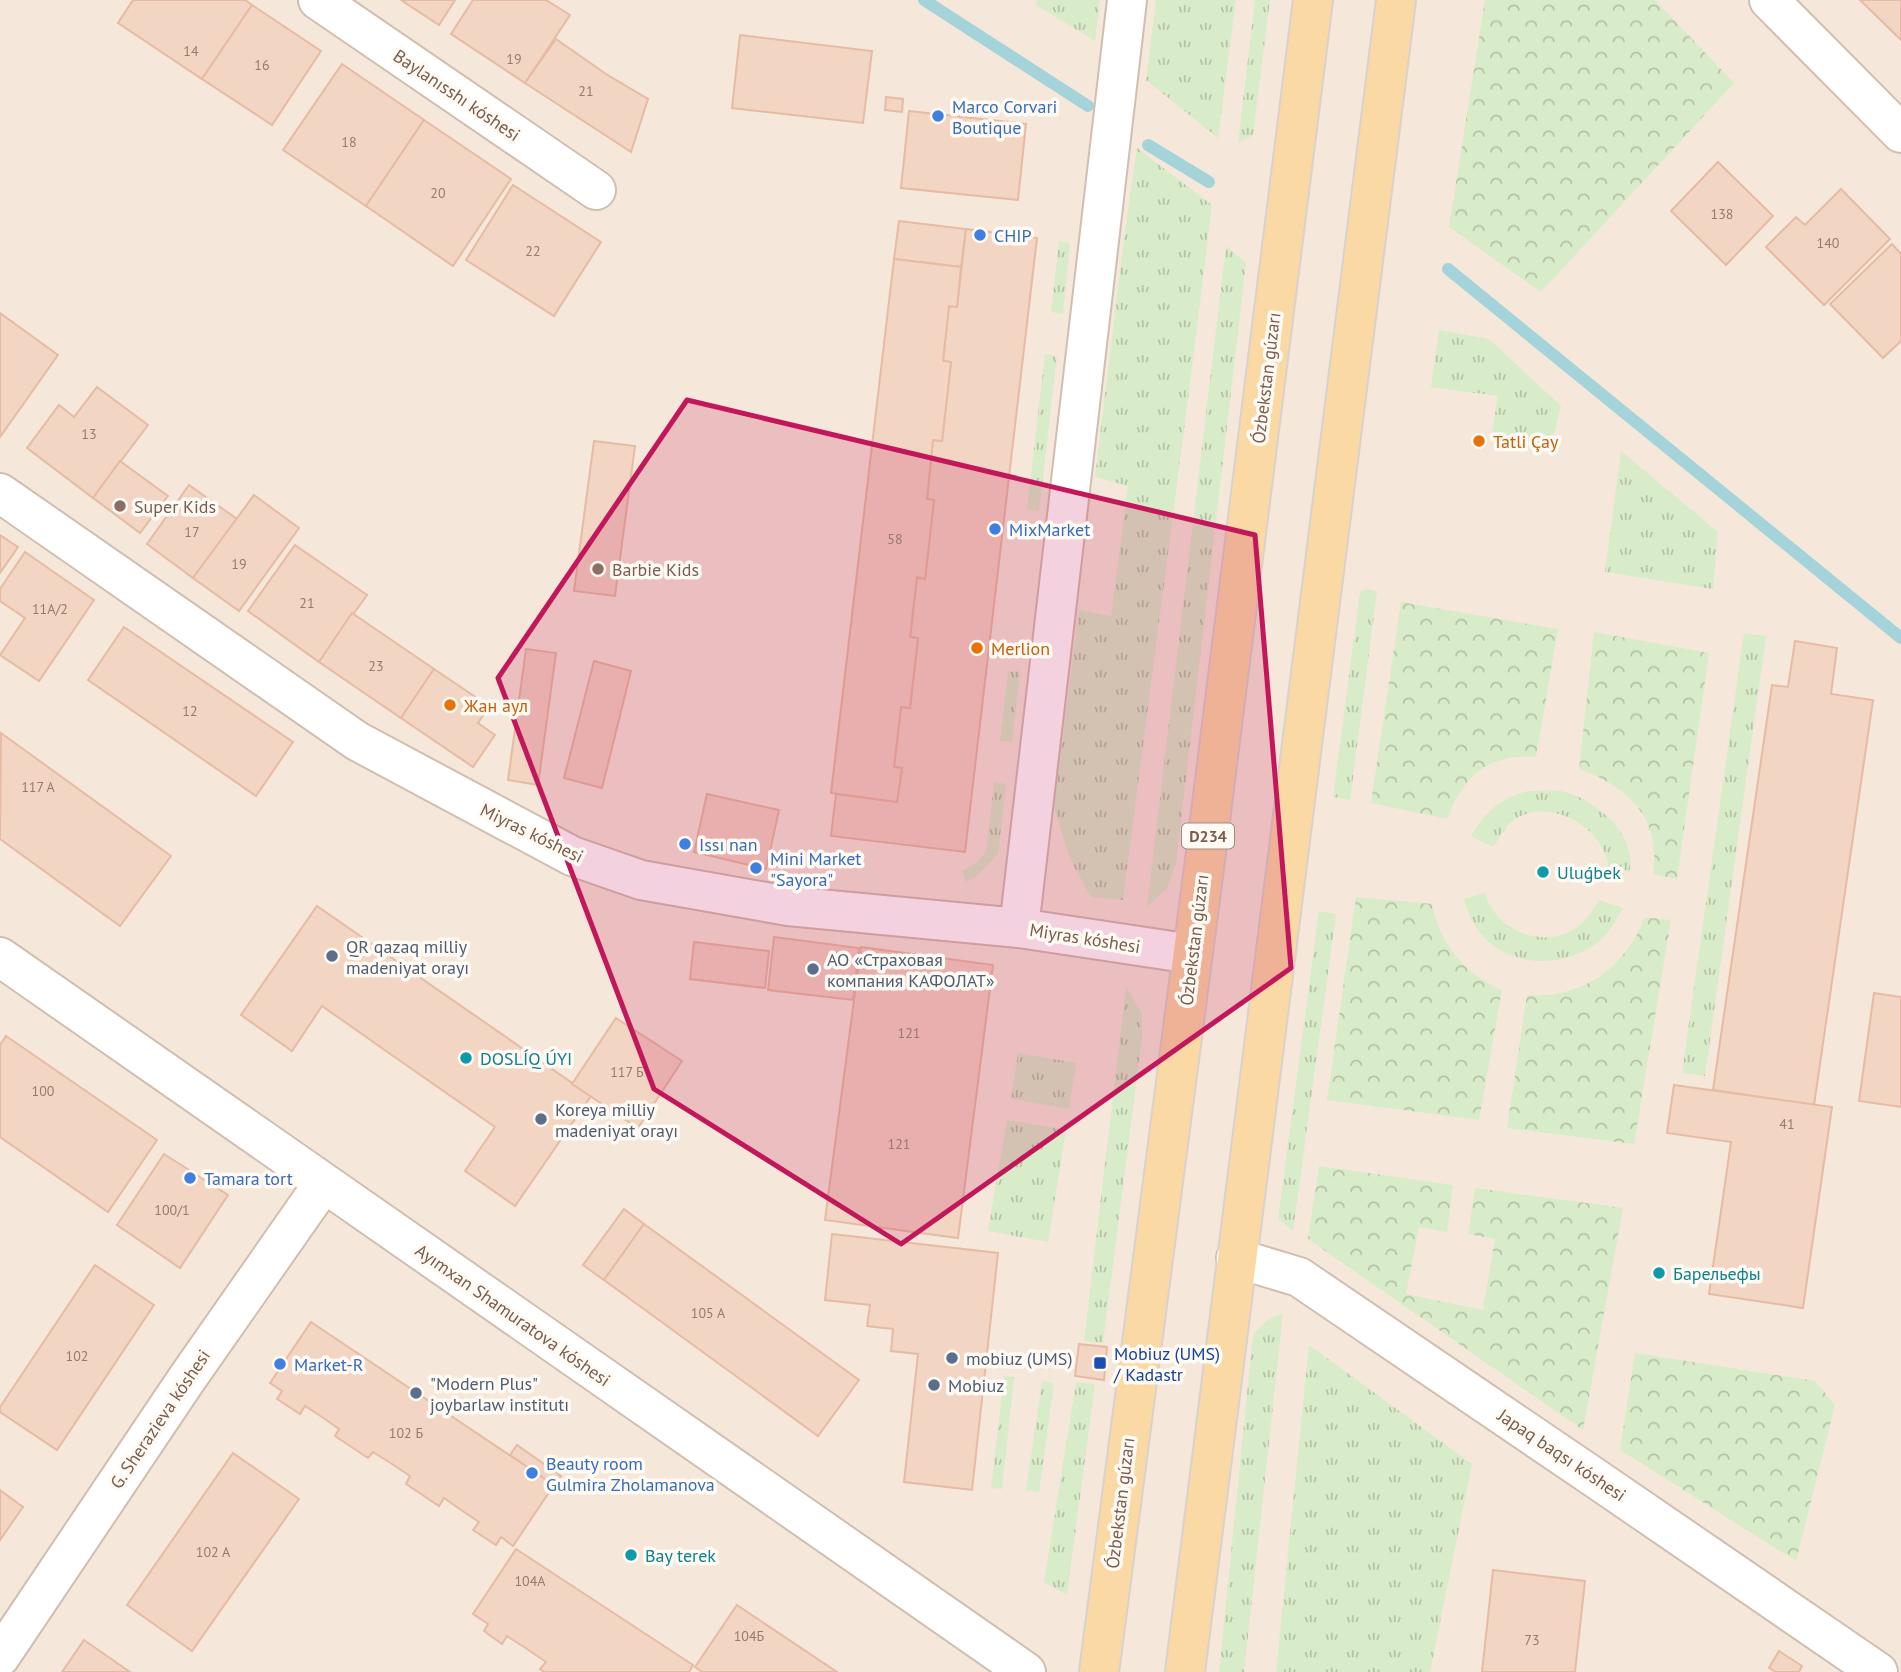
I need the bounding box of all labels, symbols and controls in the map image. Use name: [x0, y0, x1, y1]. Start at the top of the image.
house number: 14: [183, 42, 199, 60]
street label: Baylanısshı kóshesi: [389, 44, 525, 146]
house number: 19: [506, 50, 522, 68]
house number: 16: [254, 56, 270, 74]
house number: 21: [578, 82, 594, 100]
place label: Marco Corvari Boutique: [952, 95, 1057, 139]
marker: Marco Corvari Boutique: [930, 108, 946, 124]
house number: 18: [341, 133, 357, 151]
house number: 20: [430, 184, 446, 202]
house number: 138: [1711, 205, 1733, 223]
place label: CHIP: [994, 224, 1032, 247]
marker: CHIP: [972, 227, 988, 243]
house number: 140: [1817, 234, 1840, 252]
house number: 22: [525, 242, 541, 260]
street label: Ózbekstan gúzarı: [1247, 311, 1285, 445]
house number: 13: [81, 425, 97, 443]
place label: Tatli Çay: [1493, 430, 1559, 453]
marker: Tatli Çay: [1471, 433, 1487, 449]
place label: Super Kids: [134, 495, 216, 518]
marker: Super Kids: [112, 498, 128, 514]
place label: MixMarket: [1009, 518, 1090, 541]
marker: MixMarket: [987, 521, 1003, 537]
house number: 17: [184, 523, 200, 541]
house number: 58: [887, 530, 903, 548]
house number: 19: [231, 555, 247, 573]
place label: Barbie Kids: [612, 558, 699, 581]
marker: Barbie Kids: [590, 561, 606, 577]
house number: 21: [299, 594, 315, 612]
house number: 11А/2: [32, 600, 68, 618]
place label: Merlion: [991, 637, 1050, 660]
marker: Merlion: [969, 640, 985, 656]
house number: 23: [368, 657, 384, 675]
place label: Жан аул: [463, 694, 528, 717]
marker: Жан аул: [442, 697, 458, 713]
house number: 12: [182, 702, 198, 720]
house number: 117 А: [21, 778, 56, 796]
street label: Miyras kóshesi: [477, 798, 587, 868]
road number: D234: [1182, 824, 1234, 848]
place label: Issı nan: [699, 833, 758, 856]
marker: Issı nan: [677, 836, 693, 852]
place label: Mini Market "Sayora": [770, 847, 861, 891]
marker: Mini Market "Sayora": [748, 860, 764, 876]
place label: Uluǵbek: [1557, 861, 1621, 884]
marker: Uluǵbek: [1535, 864, 1551, 880]
street label: Ózbekstan gúzarı: [1175, 873, 1213, 1007]
street label: Miyras kóshesi: [1028, 918, 1142, 958]
place label: QR qazaq milliy madeniyat orayı: [346, 935, 469, 979]
marker: QR qazaq milliy madeniyat orayı: [324, 948, 340, 964]
place label: АО «Страховая компания КАФОЛАТ»: [827, 948, 995, 992]
marker: АО «Страховая компания КАФОЛАТ»: [805, 961, 821, 977]
house number: 121: [898, 1024, 920, 1042]
place label: DOSLÍQ ÚYI: [480, 1047, 572, 1070]
marker: DOSLÍQ ÚYI: [458, 1050, 474, 1066]
house number: 117 Б: [610, 1063, 644, 1081]
house number: 100: [32, 1082, 55, 1100]
place label: Koreya milliy madeniyat orayı: [555, 1098, 678, 1142]
marker: Koreya milliy madeniyat orayı: [533, 1111, 549, 1127]
house number: 41: [1779, 1115, 1795, 1133]
house number: 121: [888, 1135, 910, 1153]
place label: Tamara tort: [204, 1167, 293, 1190]
marker: Tamara tort: [182, 1170, 198, 1186]
house number: 100/1: [154, 1201, 190, 1219]
street label: Ayımxan Shamuratova kóshesi: [411, 1239, 615, 1391]
place label: Барельефы: [1673, 1262, 1761, 1285]
marker: Барельефы: [1651, 1265, 1667, 1281]
house number: 105 А: [691, 1304, 726, 1322]
place label: Mobiuz (UMS) / Kadastr: [1113, 1342, 1220, 1386]
street label: G. Sherazieva kóshesi: [105, 1345, 215, 1493]
house number: 102: [66, 1347, 88, 1365]
place label: mobiuz (UMS): [966, 1347, 1072, 1370]
marker: mobiuz (UMS): [944, 1350, 960, 1366]
place label: Market-R: [294, 1353, 364, 1376]
marker: Mobiuz (UMS) / Kadastr: [1092, 1355, 1108, 1371]
marker: Market-R: [272, 1356, 288, 1372]
place label: "Modern Plus" joybarlaw institutı: [430, 1372, 569, 1416]
place label: Mobiuz: [948, 1374, 1004, 1397]
marker: Mobiuz: [926, 1377, 942, 1393]
marker: "Modern Plus" joybarlaw institutı: [408, 1385, 424, 1401]
street label: Japaq baqsı kóshesi: [1493, 1403, 1631, 1506]
house number: 102 Б: [389, 1424, 423, 1442]
street label: Ózbekstan gúzarı: [1101, 1436, 1139, 1570]
place label: Beauty room Gulmira Zholamanova: [546, 1452, 715, 1496]
marker: Beauty room Gulmira Zholamanova: [524, 1465, 540, 1481]
house number: 102 А: [196, 1543, 231, 1561]
place label: Bay terek: [645, 1544, 716, 1567]
marker: Bay terek: [623, 1547, 639, 1563]
house number: 104А: [514, 1572, 546, 1590]
house number: 104Б: [734, 1627, 765, 1645]
house number: 73: [1524, 1631, 1540, 1649]

